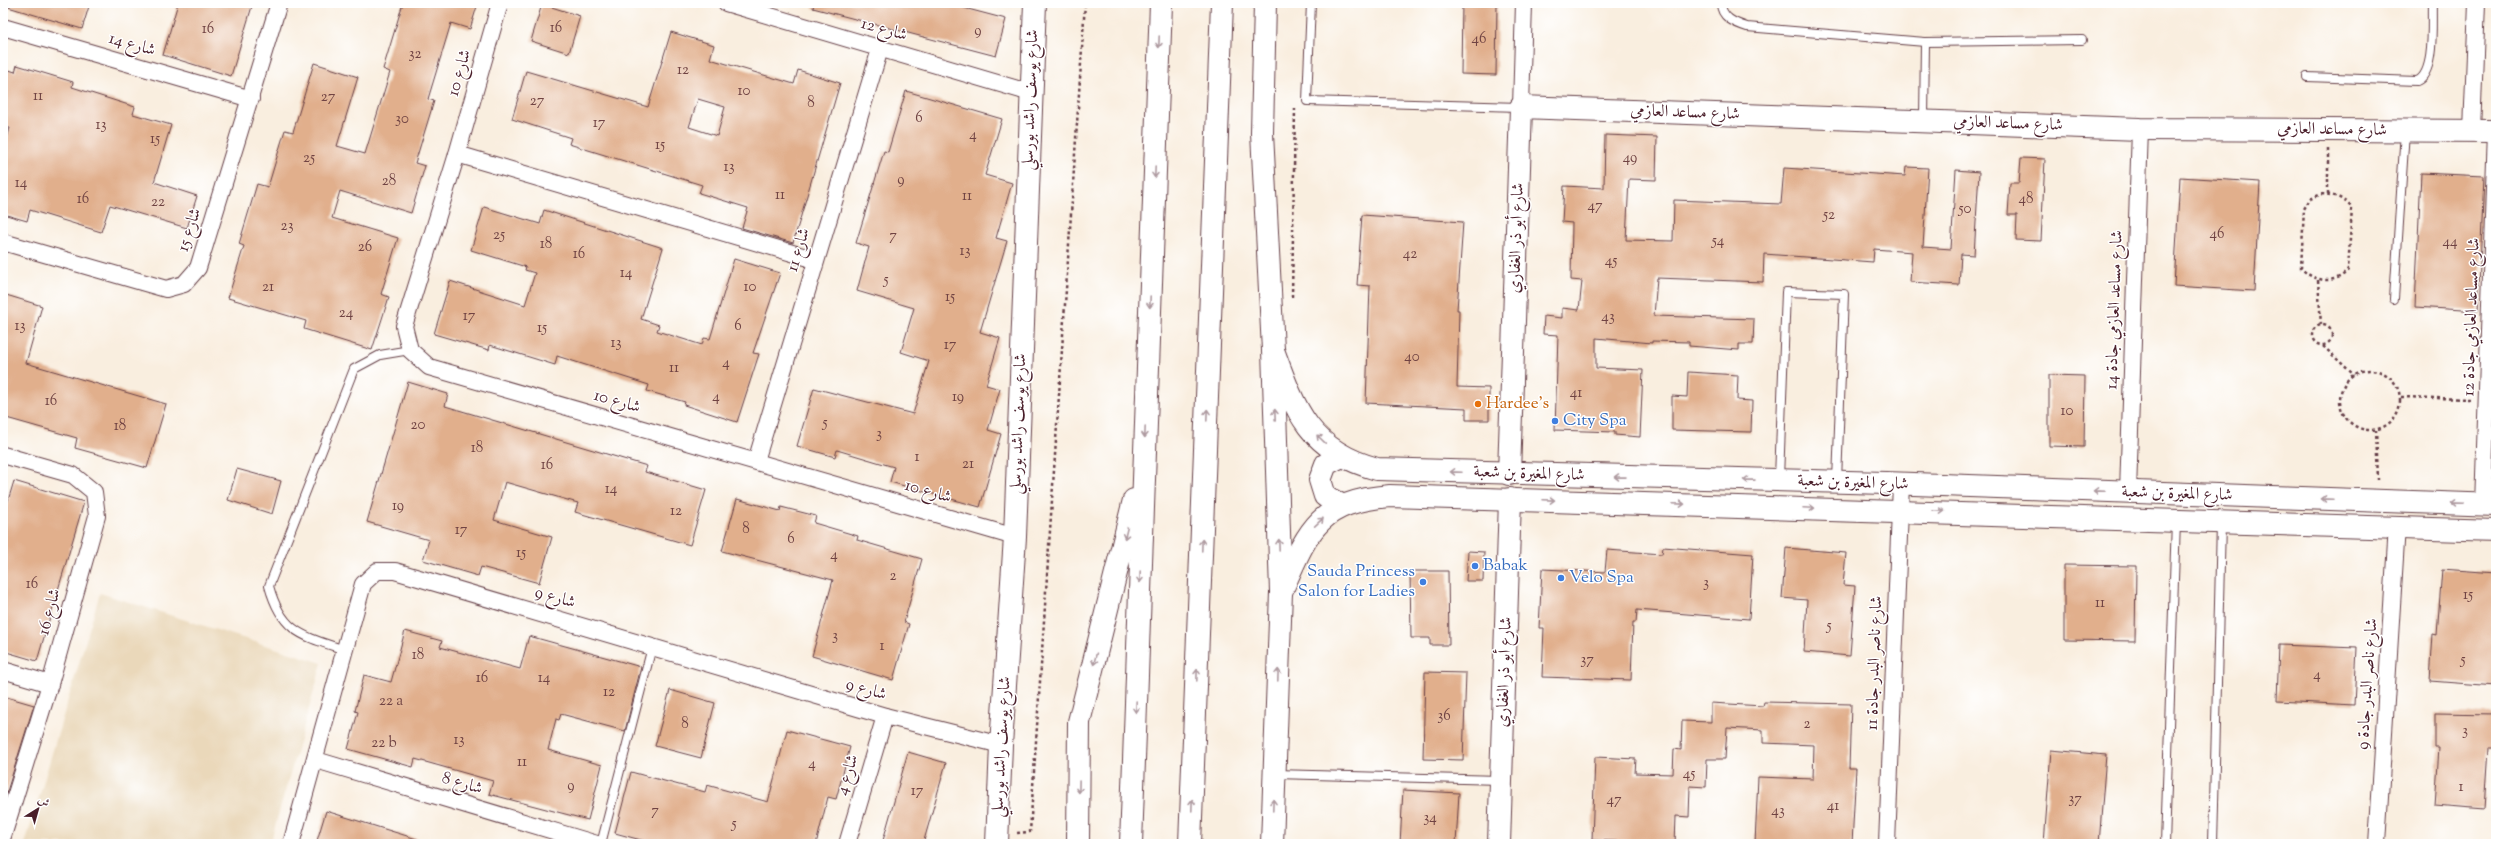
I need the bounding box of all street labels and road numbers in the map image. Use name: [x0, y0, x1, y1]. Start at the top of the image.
street label: شارع 12: [858, 12, 910, 48]
street label: شارع 14: [106, 27, 158, 63]
street label: شارع يوسف راشد بورسلي: [1017, 29, 1048, 171]
street label: شارع 10: [442, 47, 478, 99]
street label: شارع مساعد العازمي: [1630, 99, 1740, 128]
street label: شارع مساعد العازمي: [1953, 110, 2063, 139]
street label: شارع مساعد العازمي: [2277, 117, 2387, 144]
street label: شارع أبو ذر الغفاري: [1501, 182, 1531, 294]
street label: شارع 15: [172, 205, 208, 255]
street label: شارع 11: [781, 225, 817, 275]
street label: شارع مساعد العازمي جادة 14: [2100, 230, 2131, 390]
street label: شارع مساعد العازمي جادة 12: [2457, 237, 2488, 397]
street label: شارع يوسف راشد بورسلي: [1005, 353, 1036, 495]
street label: شارع 10: [591, 384, 643, 420]
street label: شارع المغيرة بن شعبة: [1473, 460, 1585, 488]
street label: شارع المغيرة بن شعبة: [1797, 469, 1909, 497]
street label: شارع 10: [902, 474, 954, 510]
street label: شارع المغيرة بن شعبة: [2121, 480, 2233, 508]
street label: شارع 9: [532, 581, 578, 615]
street label: شارع 16: [32, 586, 68, 638]
street label: شارع ناصر البدر جادة 11: [1861, 595, 1889, 731]
street label: شارع أبو ذر الغفاري: [1489, 616, 1519, 728]
street label: شارع ناصر البدر جادة 9: [2351, 618, 2385, 750]
street label: شارع 9: [843, 673, 889, 707]
street label: شارع يوسف راشد بورسلي: [986, 676, 1021, 818]
street label: شارع 4: [830, 752, 866, 798]
street label: شارع 8: [439, 766, 485, 802]

